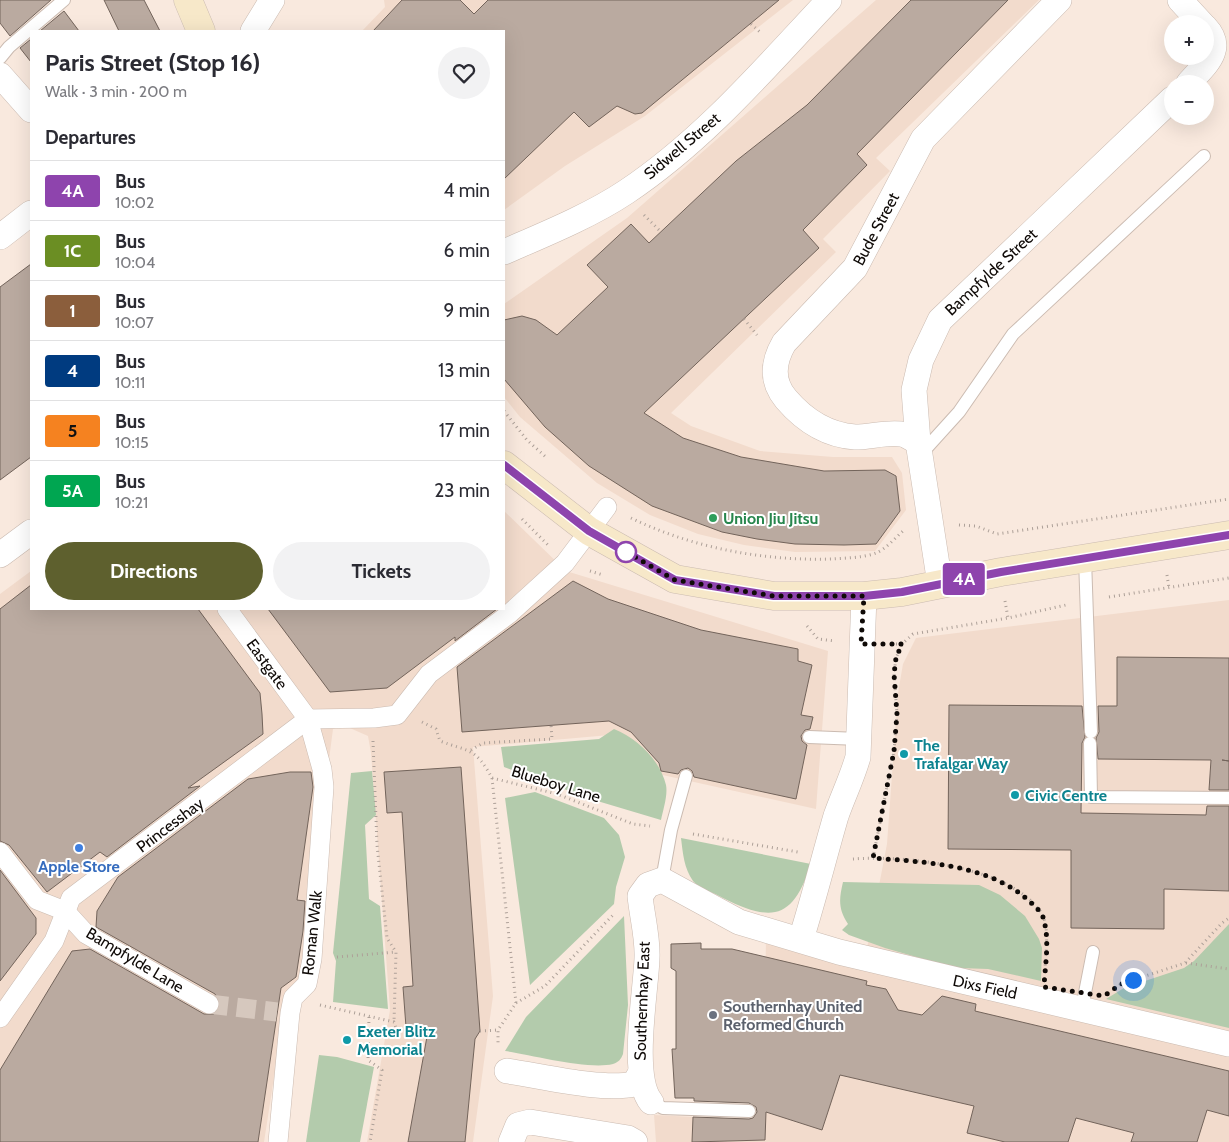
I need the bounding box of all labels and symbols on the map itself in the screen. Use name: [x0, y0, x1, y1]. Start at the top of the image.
street label: Sidwell Street: [640, 108, 724, 183]
street label: Bude Street: [849, 189, 903, 269]
street label: Bampfylde Street: [941, 224, 1041, 320]
place label: Union Jiu Jitsu: [723, 509, 818, 528]
marker: Union Jiu Jitsu: [707, 512, 719, 524]
unlabelled marker: [615, 541, 637, 563]
line badge: 4A: [942, 563, 986, 595]
street label: Eastgate: [242, 635, 292, 693]
place label: The Trafalgar Way: [914, 736, 1008, 773]
marker: The Trafalgar Way: [898, 748, 910, 760]
street label: Blueboy Lane: [509, 761, 603, 807]
place label: Civic Centre: [1025, 786, 1107, 805]
marker: Civic Centre: [1009, 789, 1021, 801]
street label: Princesshay: [133, 794, 207, 856]
marker: Apple Store: [73, 842, 85, 854]
place label: Apple Store: [38, 857, 120, 876]
street label: Roman Walk: [298, 889, 326, 977]
street label: Bampfylde Lane: [83, 923, 187, 997]
street label: Southernhay East: [630, 941, 654, 1061]
your location: [1121, 968, 1146, 993]
street label: Dixs Field: [951, 971, 1019, 1003]
place label: Southernhay United Reformed Church: [723, 997, 862, 1034]
marker: Southernhay United Reformed Church: [707, 1009, 719, 1021]
place label: Exeter Blitz Memorial: [357, 1022, 436, 1059]
marker: Exeter Blitz Memorial: [341, 1034, 353, 1046]

